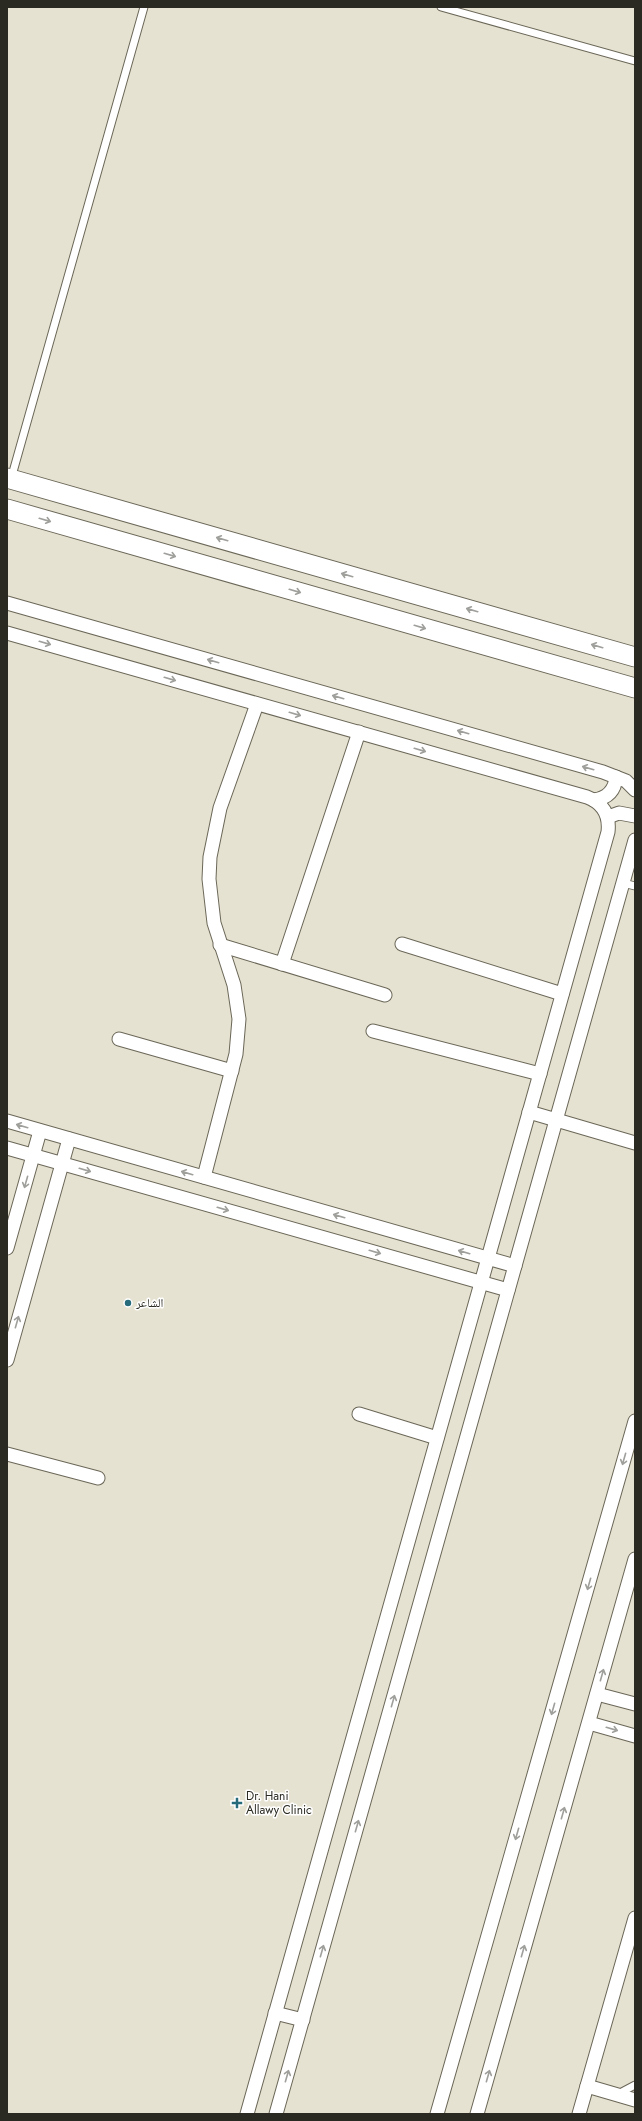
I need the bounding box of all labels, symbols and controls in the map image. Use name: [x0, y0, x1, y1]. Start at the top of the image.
one-way arrow: [38, 517, 51, 524]
one-way arrow: [216, 535, 229, 542]
one-way arrow: [163, 552, 176, 559]
one-way arrow: [341, 571, 354, 578]
one-way arrow: [288, 588, 301, 595]
one-way arrow: [466, 606, 479, 613]
one-way arrow: [413, 624, 426, 631]
one-way arrow: [38, 640, 51, 647]
one-way arrow: [591, 642, 604, 649]
one-way arrow: [207, 657, 220, 664]
one-way arrow: [163, 676, 176, 683]
one-way arrow: [332, 693, 345, 700]
one-way arrow: [288, 711, 301, 718]
one-way arrow: [457, 728, 470, 735]
one-way arrow: [413, 747, 426, 754]
one-way arrow: [582, 764, 595, 771]
one-way arrow: [16, 1122, 29, 1129]
one-way arrow: [78, 1167, 91, 1174]
one-way arrow: [181, 1169, 194, 1176]
one-way arrow: [22, 1175, 29, 1188]
one-way arrow: [217, 1206, 230, 1213]
one-way arrow: [333, 1212, 346, 1219]
one-way arrow: [458, 1248, 471, 1255]
one-way arrow: [369, 1249, 382, 1256]
place label: الشاعر: [135, 1294, 163, 1312]
marker: الشاعر: [123, 1298, 133, 1308]
one-way arrow: [14, 1316, 22, 1329]
one-way arrow: [620, 1452, 627, 1465]
one-way arrow: [585, 1577, 592, 1590]
one-way arrow: [599, 1668, 606, 1681]
one-way arrow: [390, 1695, 397, 1708]
one-way arrow: [549, 1702, 556, 1715]
one-way arrow: [605, 1726, 618, 1733]
place label: Dr. Hani Allawy Clinic: [246, 1787, 312, 1819]
marker: Dr. Hani Allawy Clinic: [231, 1797, 243, 1809]
one-way arrow: [560, 1807, 567, 1820]
one-way arrow: [354, 1820, 361, 1833]
one-way arrow: [513, 1827, 520, 1840]
one-way arrow: [319, 1945, 326, 1958]
one-way arrow: [520, 1945, 527, 1958]
one-way arrow: [284, 2070, 291, 2083]
one-way arrow: [484, 2070, 492, 2083]

